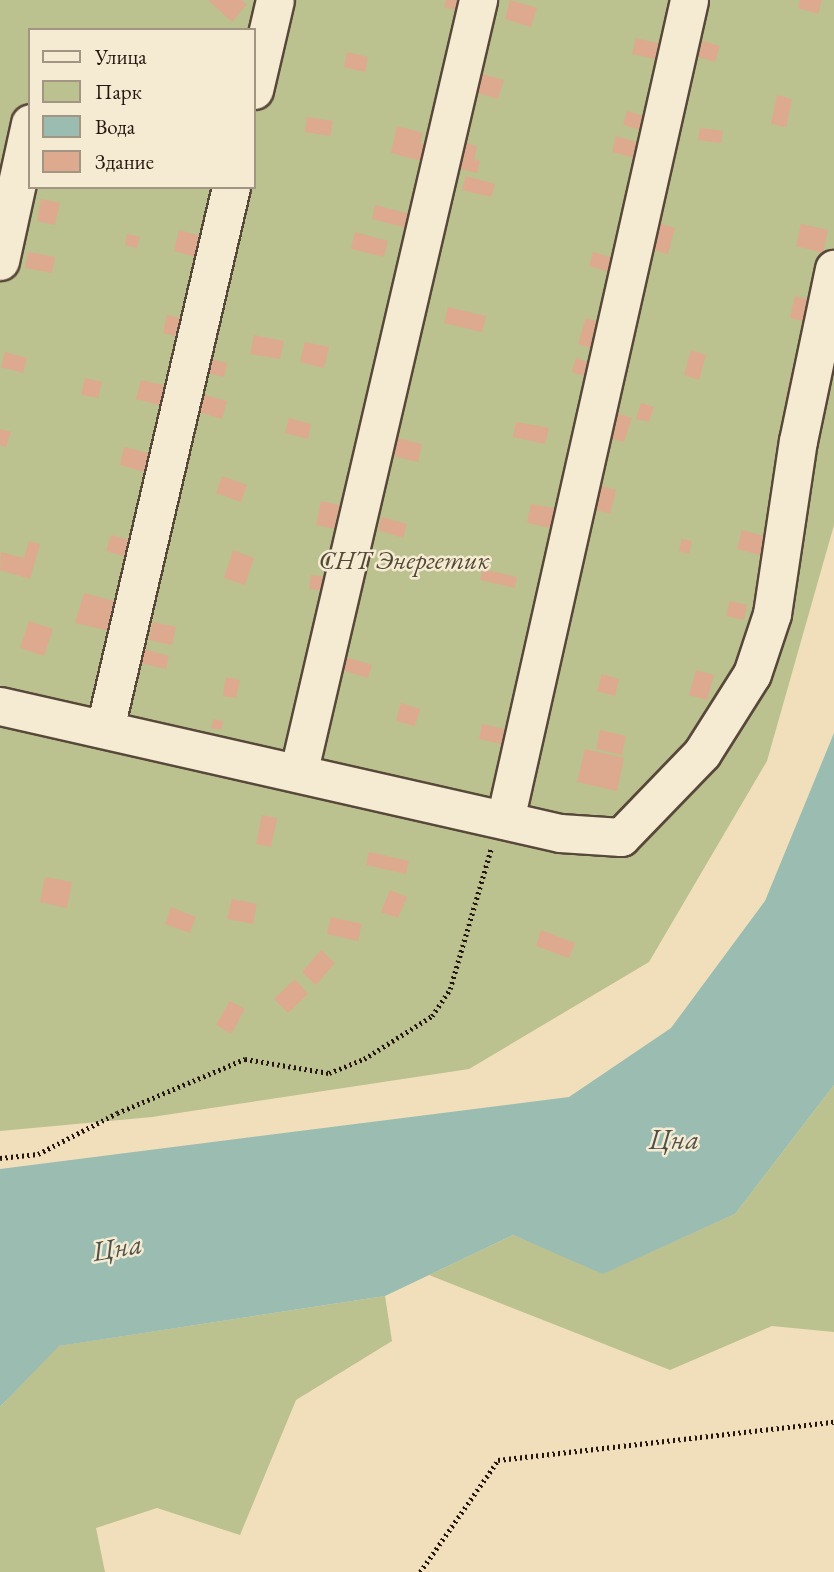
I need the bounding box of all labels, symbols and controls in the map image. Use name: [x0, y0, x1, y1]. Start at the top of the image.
legend: [28, 28, 256, 189]
text: Улица: [95, 43, 147, 70]
text: Парк: [95, 78, 142, 105]
text: Вода: [95, 113, 135, 140]
text: Здание: [95, 148, 154, 175]
park label: СНТ Энергетик: [319, 545, 489, 577]
water label: Цна: [649, 1122, 699, 1156]
water label: Цна: [89, 1226, 145, 1268]

